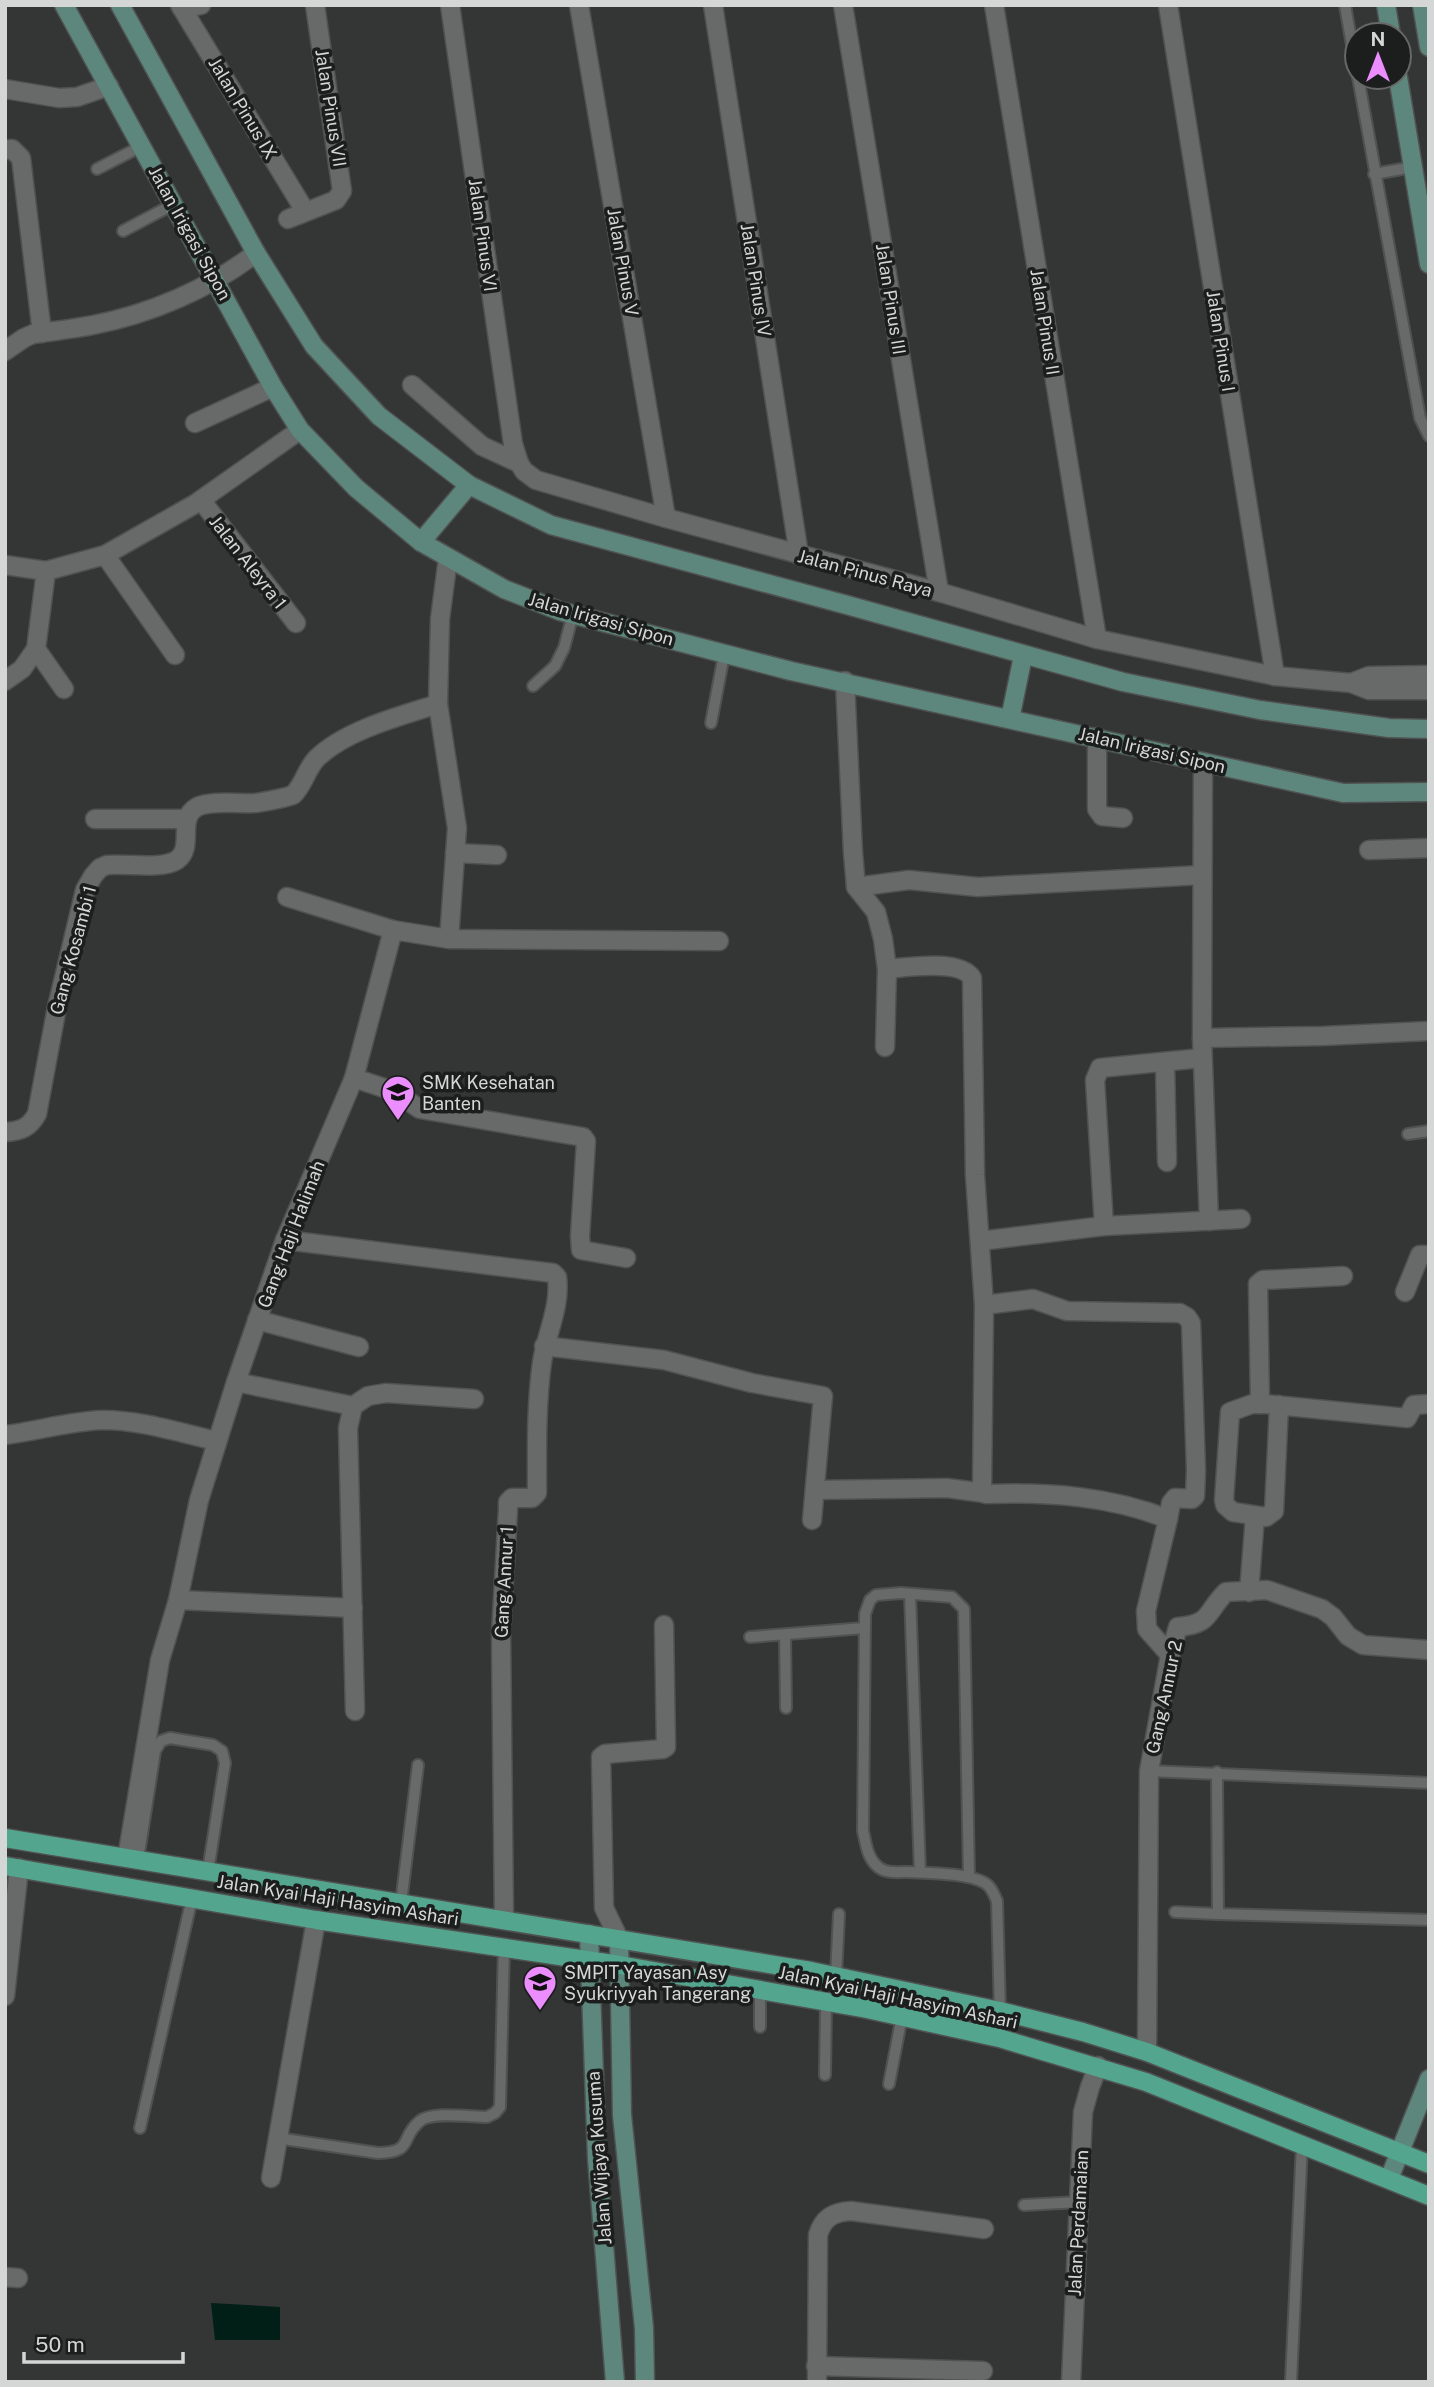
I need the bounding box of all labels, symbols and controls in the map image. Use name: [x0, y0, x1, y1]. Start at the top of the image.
north arrow: [1343, 21, 1413, 91]
text: N: [1371, 28, 1385, 50]
street label: Jalan Pinus VII: [311, 47, 351, 169]
street label: Jalan Pinus IX: [204, 53, 282, 163]
street label: Jalan Irigasi Sipon: [144, 162, 236, 304]
street label: Jalan Pinus VI: [465, 177, 501, 293]
street label: Jalan Pinus V: [603, 207, 643, 317]
street label: Jalan Pinus IV: [737, 222, 775, 338]
street label: Jalan Pinus III: [872, 242, 910, 356]
street label: Jalan Pinus II: [1026, 267, 1064, 377]
street label: Jalan Pinus I: [1203, 289, 1239, 393]
street label: Jalan Aleyra 1: [205, 511, 291, 613]
street label: Jalan Pinus Raya: [795, 545, 935, 601]
street label: Jalan Irigasi Sipon: [526, 588, 676, 650]
street label: Jalan Irigasi Sipon: [1076, 723, 1228, 777]
street label: Gang Kosambi 1: [46, 883, 100, 1017]
place label: SMK Kesehatan Banten: [422, 1072, 555, 1114]
school or university icon: SMK Kesehatan Banten: [379, 1073, 417, 1122]
street label: Gang Haji Halimah: [253, 1157, 329, 1311]
street label: Gang Annur 1: [491, 1526, 517, 1638]
street label: Gang Annur 2: [1142, 1638, 1186, 1756]
street label: Jalan Kyai Haji Hasyim Ashari: [216, 1871, 460, 1929]
street label: Jalan Kyai Haji Hasyim Ashari: [776, 1961, 1020, 2033]
place label: SMPIT Yayasan Asy Syukriyyah Tangerang: [564, 1962, 751, 2004]
school or university icon: SMPIT Yayasan Asy Syukriyyah Tangerang: [521, 1963, 559, 2012]
street label: Jalan Wijaya Kusuma: [582, 2071, 616, 2245]
street label: Jalan Perdamaian: [1064, 2149, 1092, 2297]
scale bar: [24, 2320, 184, 2364]
text: 50 m: [35, 2332, 85, 2357]

